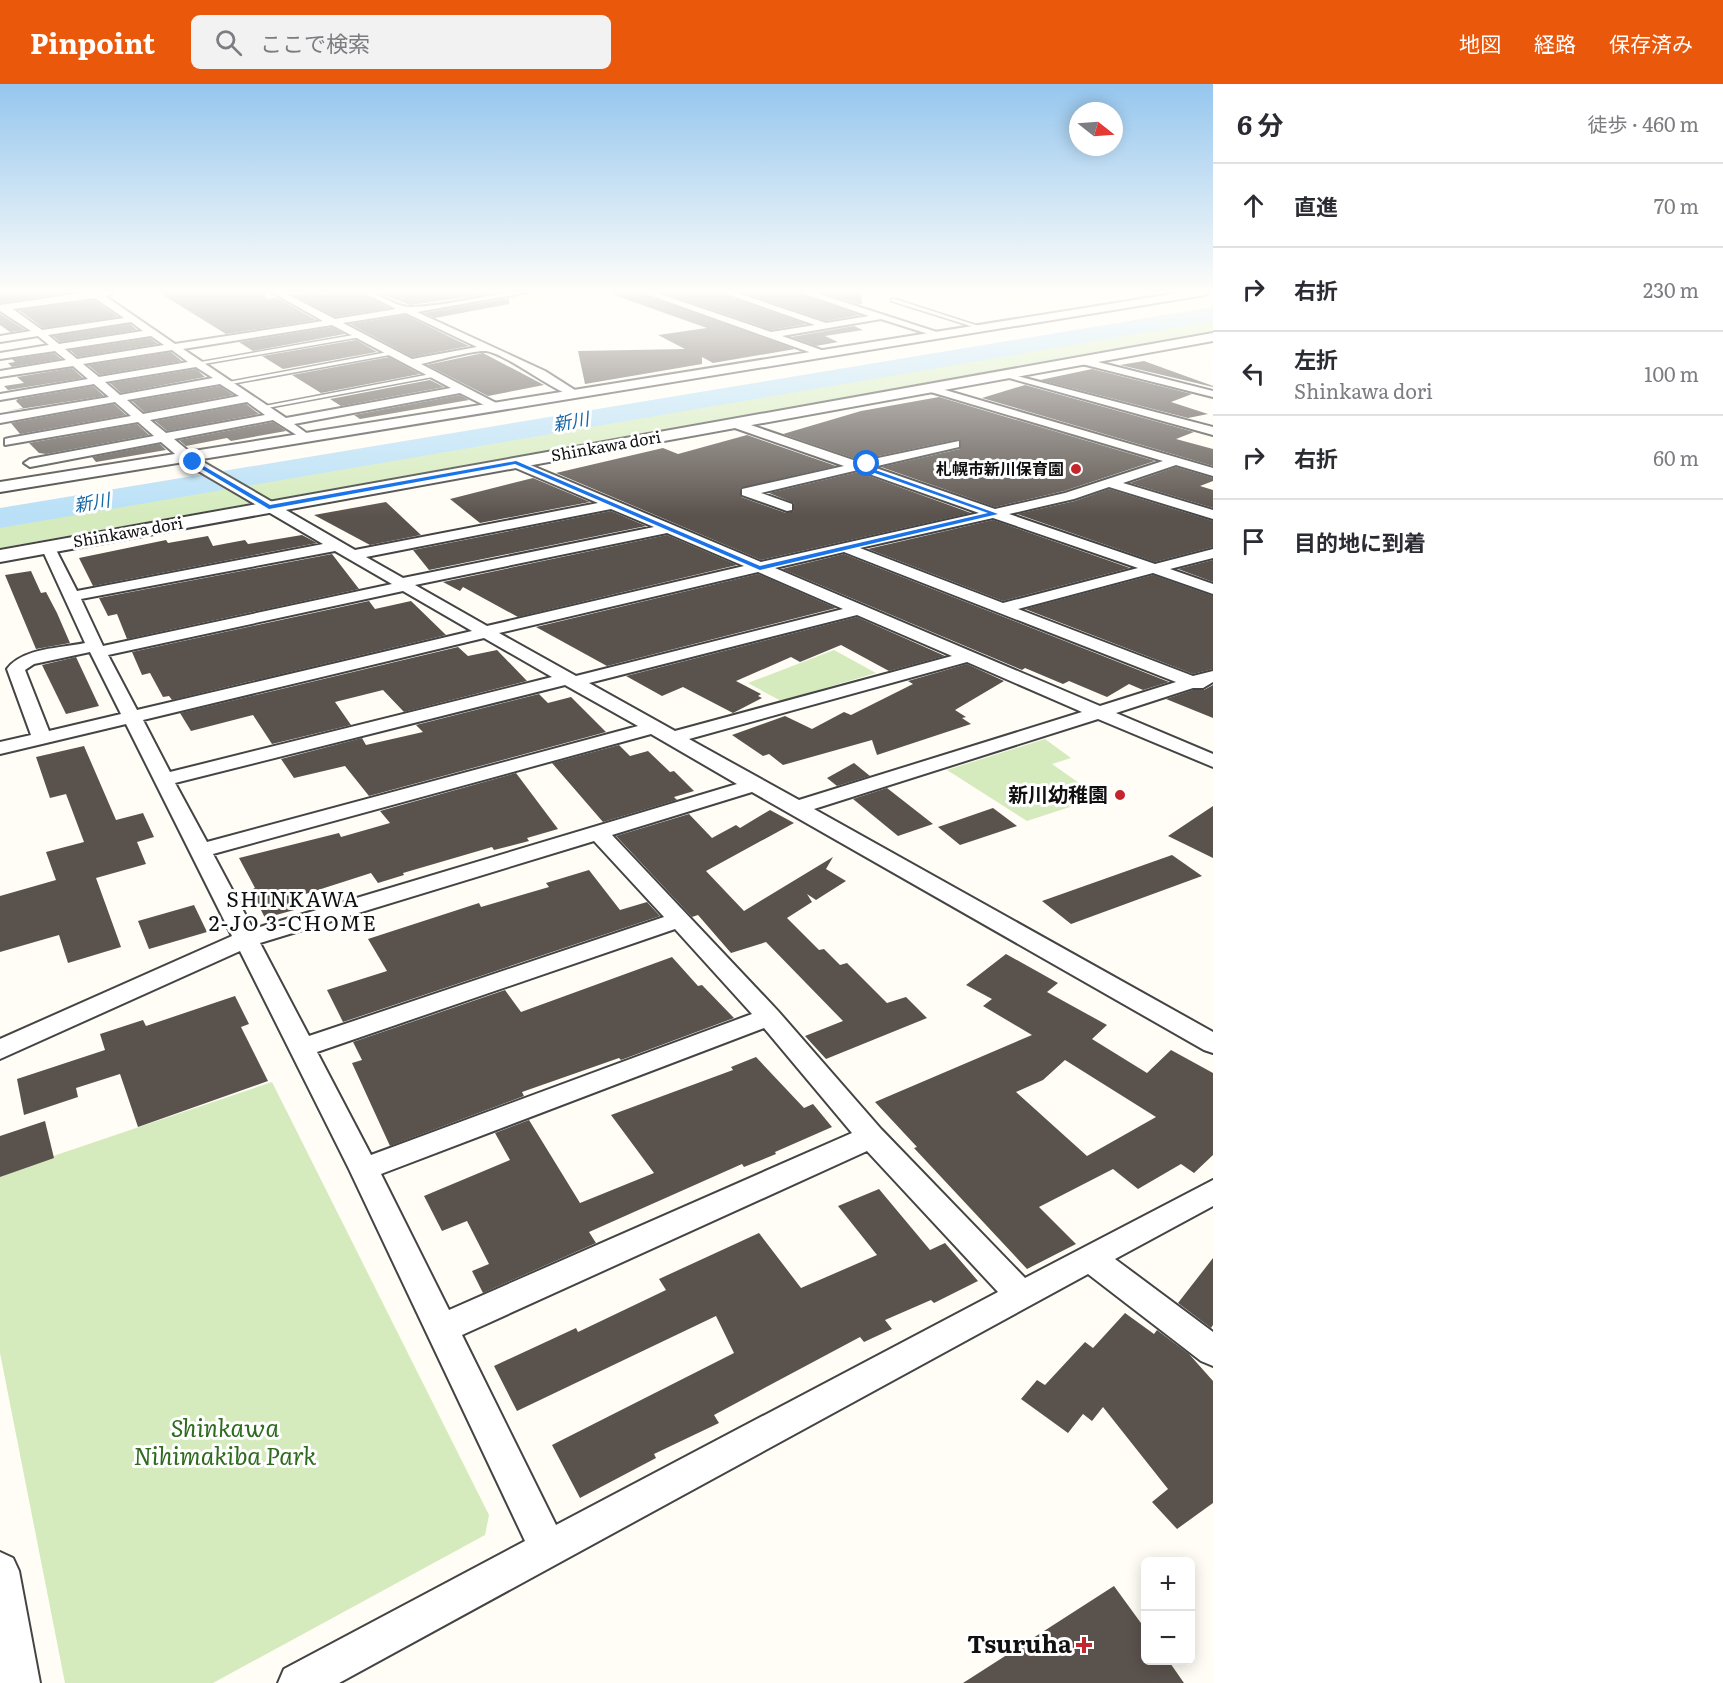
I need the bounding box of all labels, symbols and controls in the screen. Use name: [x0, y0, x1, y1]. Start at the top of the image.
search box: [191, 15, 611, 69]
text: Pinpoint: [30, 21, 155, 63]
icon: search: [212, 26, 245, 59]
text: ここで検索: [260, 26, 370, 59]
text: 地図: [1459, 27, 1501, 58]
text: 経路: [1534, 27, 1576, 58]
text: 保存済み: [1609, 27, 1693, 58]
north arrow: [1069, 102, 1123, 156]
text: 6 分: [1237, 104, 1283, 143]
text: 徒歩 · 460 m: [1588, 108, 1699, 138]
icon: ahead: [1237, 189, 1270, 222]
text: 直進: [1294, 189, 1338, 222]
text: 70 m: [1654, 190, 1699, 220]
icon: right: [1237, 273, 1270, 306]
text: 右折: [1294, 273, 1338, 306]
text: 230 m: [1643, 274, 1699, 304]
text: 左折: [1294, 342, 1338, 375]
icon: left: [1237, 357, 1270, 390]
text: 100 m: [1644, 358, 1699, 388]
text: Shinkawa dori: [1294, 375, 1433, 405]
water label: 新川: [551, 404, 593, 437]
street label: Shinkawa dori: [549, 424, 663, 466]
icon: right: [1237, 441, 1270, 474]
text: 右折: [1294, 441, 1338, 474]
text: 60 m: [1653, 442, 1699, 472]
route end: [179, 448, 205, 474]
route start: [853, 450, 879, 476]
place label: 札幌市新川保育園: [936, 456, 1064, 480]
marker: 札幌市新川保育園: [1069, 462, 1083, 476]
water label: 新川: [72, 485, 114, 518]
street label: Shinkawa dori: [71, 510, 185, 552]
icon: arrive: [1237, 525, 1270, 558]
text: 目的地に到着: [1294, 525, 1426, 558]
place label: 新川幼稚園: [1008, 778, 1108, 808]
marker: 新川幼稚園: [1113, 788, 1127, 802]
district label: SHINKAWA 2-JO 3-CHOME: [209, 882, 377, 937]
park label: Shinkawa Nihimakiba Park: [134, 1409, 317, 1472]
map controls: [1141, 1557, 1195, 1665]
button: +: [1141, 1557, 1195, 1611]
button: −: [1141, 1611, 1195, 1665]
place label: Tsuruha: [967, 1625, 1072, 1660]
marker: Tsuruha: [1077, 1638, 1091, 1652]

